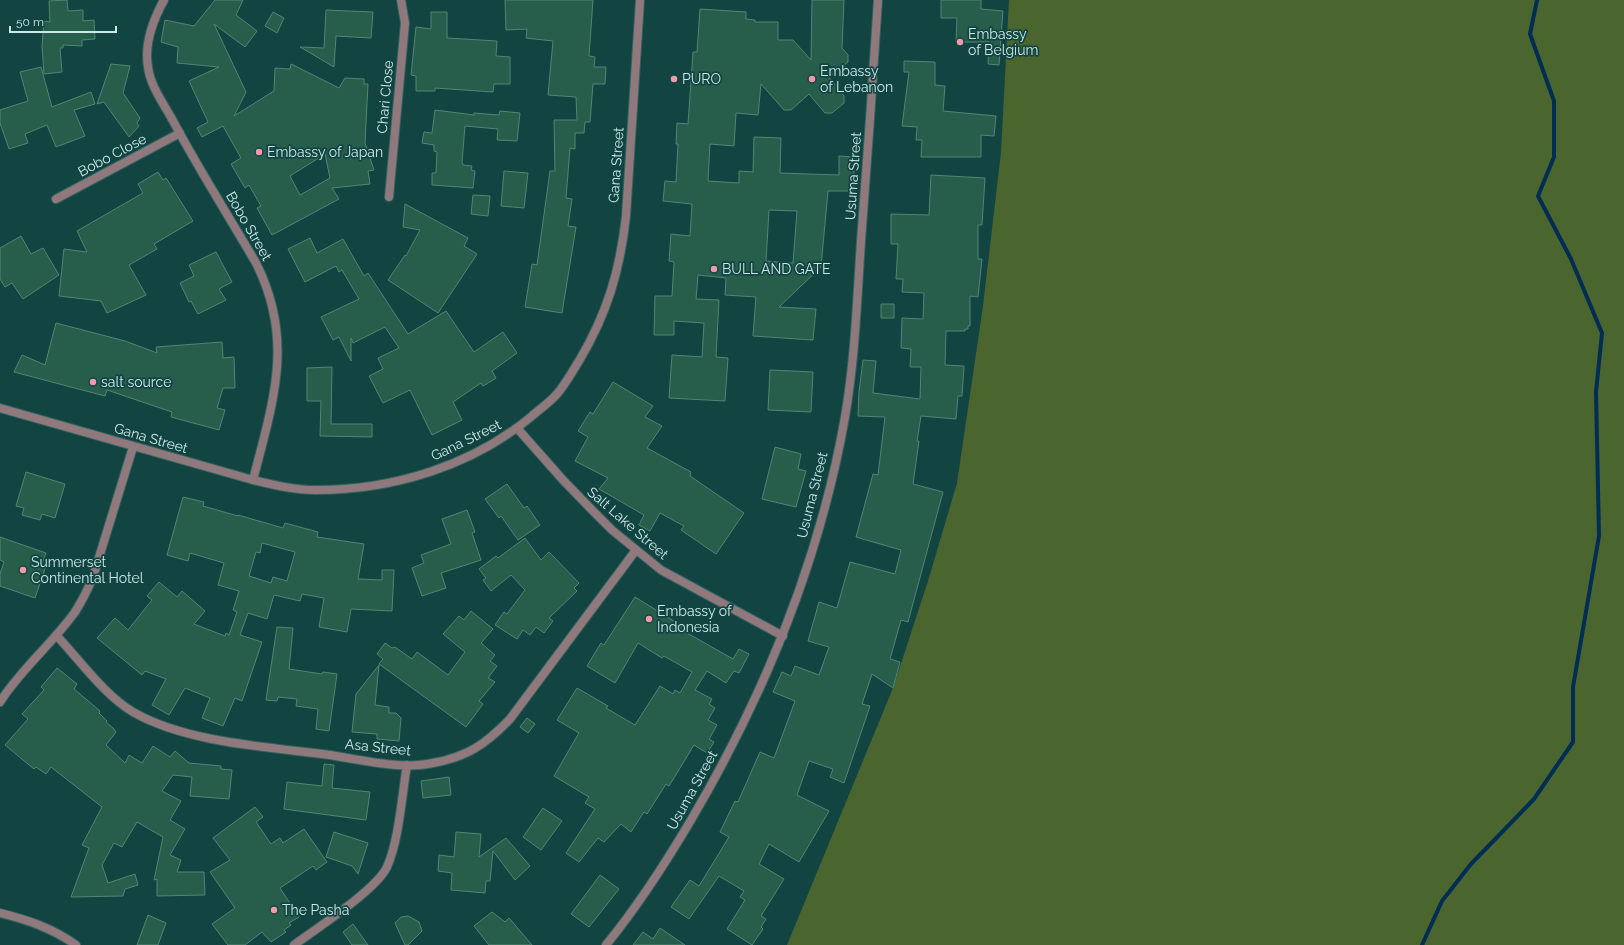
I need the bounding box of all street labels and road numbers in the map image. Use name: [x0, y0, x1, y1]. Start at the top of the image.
street label: Chari Close: [374, 60, 396, 134]
street label: Gana Street: [605, 126, 627, 203]
street label: Bobo Close: [75, 130, 149, 180]
street label: Usuma Street: [842, 131, 864, 221]
street label: Bobo Street: [223, 189, 275, 264]
street label: Gana Street: [428, 416, 504, 464]
street label: Gana Street: [112, 420, 190, 456]
street label: Usuma Street: [794, 450, 831, 540]
street label: Salt Lake Street: [584, 484, 672, 563]
street label: Asa Street: [344, 736, 412, 758]
street label: Usuma Street: [664, 747, 721, 833]

